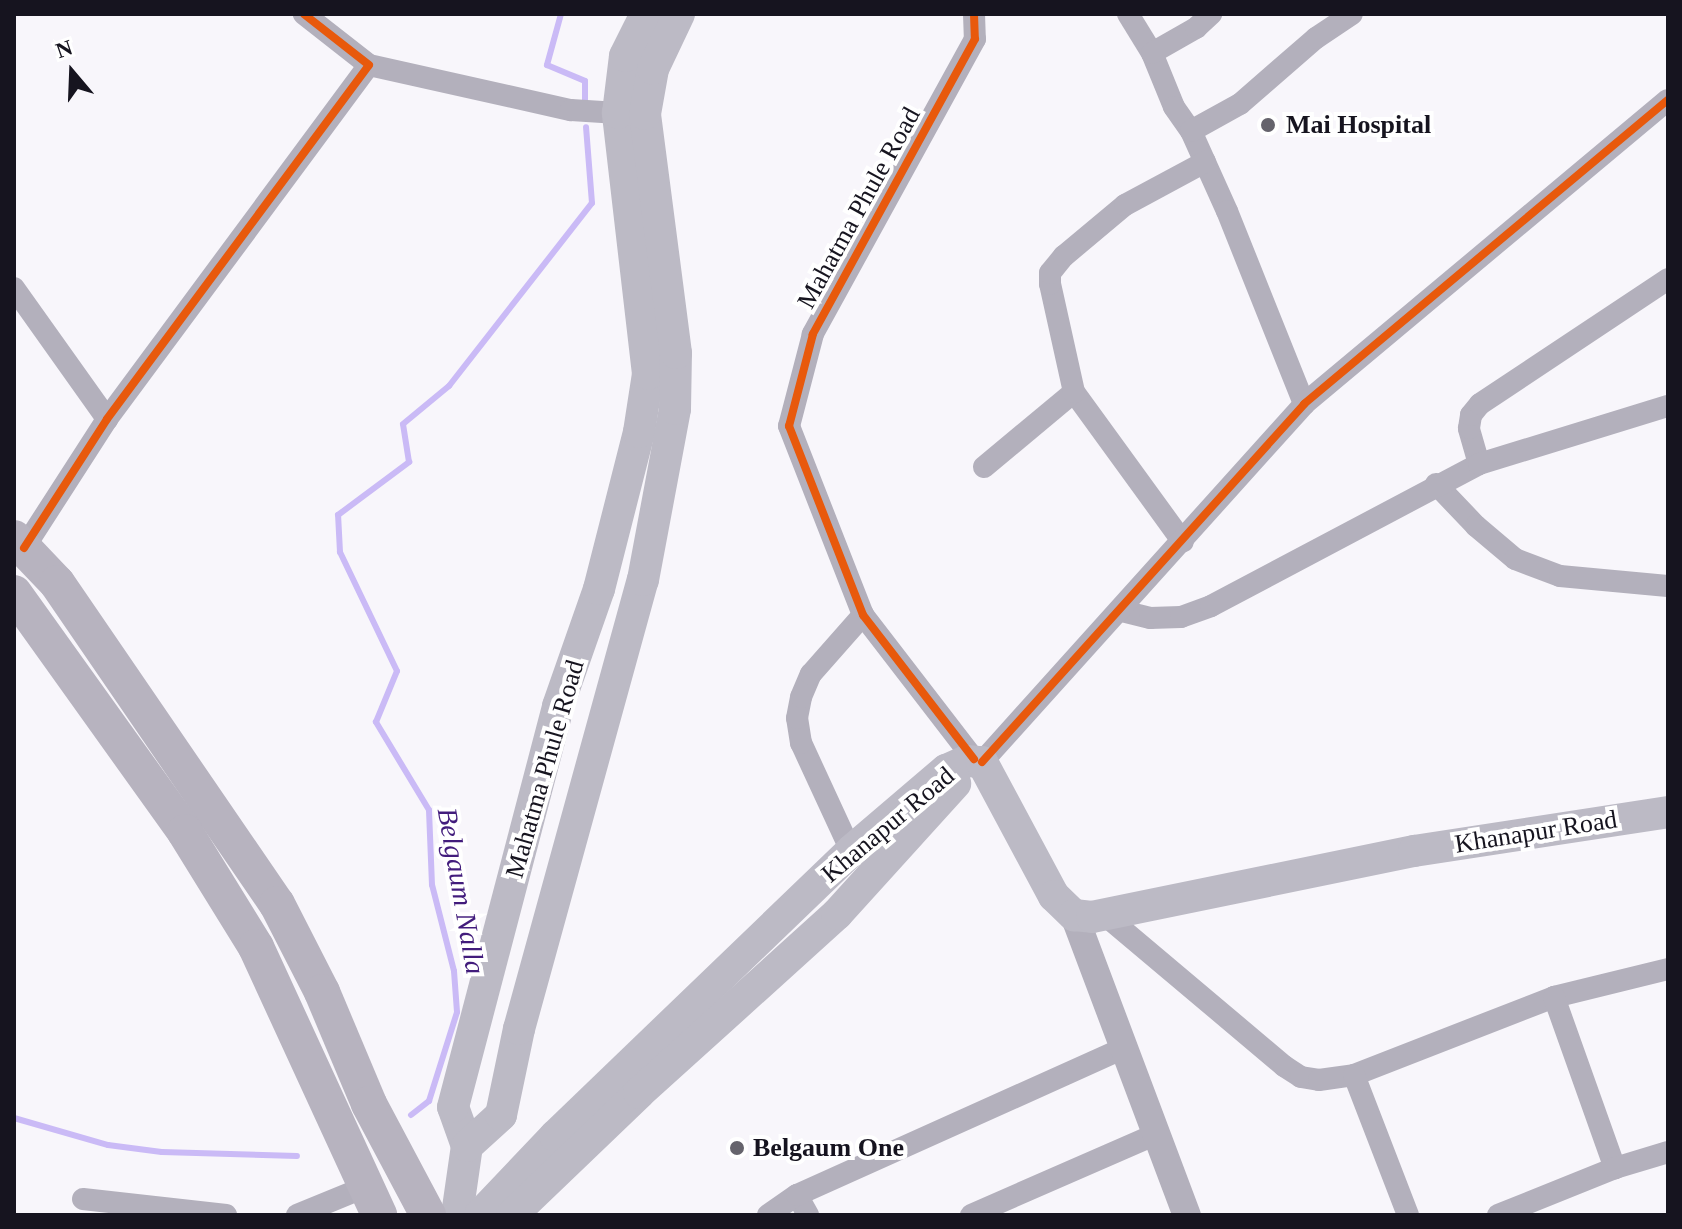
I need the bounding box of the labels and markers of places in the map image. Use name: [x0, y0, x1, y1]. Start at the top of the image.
place label: Mai Hospital: [1286, 109, 1431, 141]
marker: Mai Hospital: [1257, 114, 1279, 136]
place label: Belgaum One: [753, 1132, 904, 1164]
marker: Belgaum One: [728, 1139, 746, 1157]

